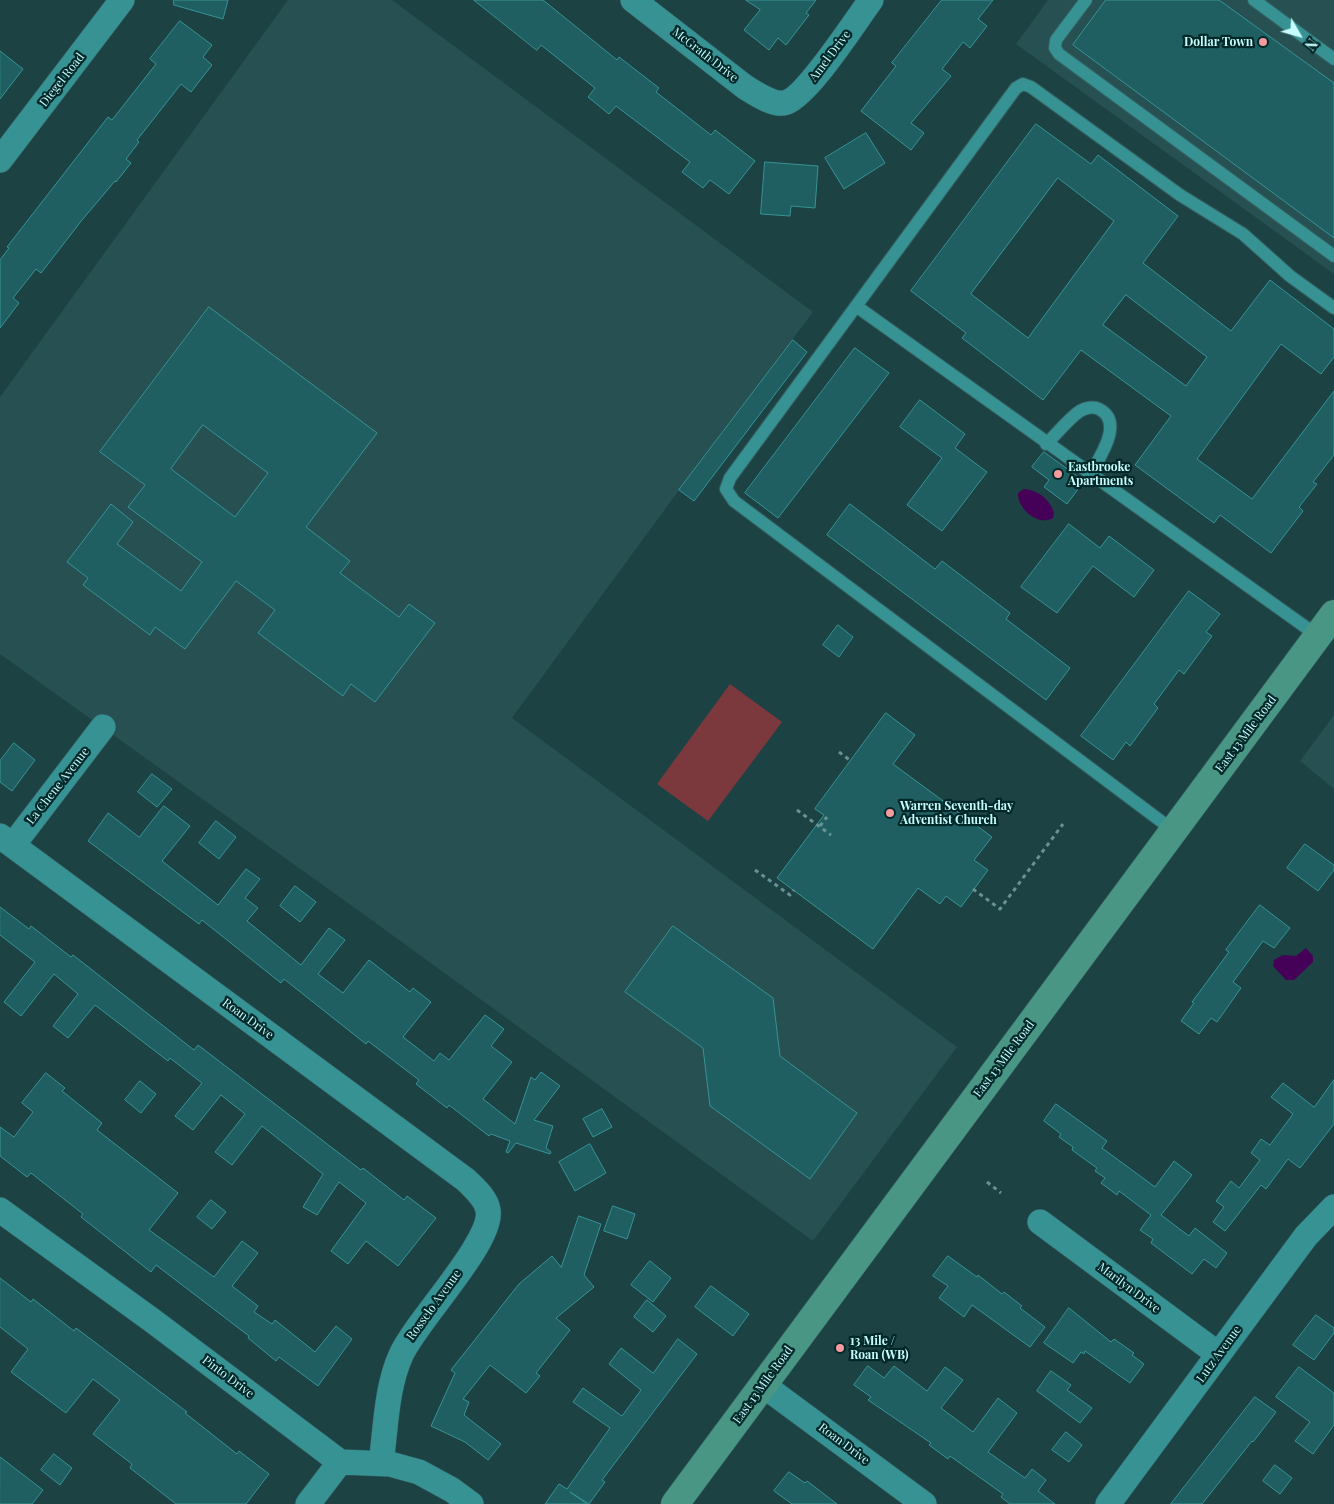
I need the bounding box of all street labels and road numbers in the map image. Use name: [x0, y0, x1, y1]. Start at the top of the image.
street label: McGrath Drive: [669, 25, 741, 85]
street label: Amel Drive: [806, 28, 854, 84]
street label: Diegel Road: [37, 50, 87, 110]
street label: East 13 Mile Road: [1213, 693, 1279, 775]
street label: La Chene Avenue: [24, 745, 92, 827]
street label: Roan Drive: [220, 996, 276, 1042]
street label: East 13 Mile Road: [971, 1018, 1037, 1100]
street label: Marilyn Drive: [1095, 1260, 1163, 1316]
street label: Rosselo Avenue: [404, 1267, 464, 1343]
street label: Lutz Avenue: [1194, 1323, 1244, 1385]
street label: East 13 Mile Road: [730, 1343, 796, 1427]
street label: Pinto Drive: [199, 1353, 257, 1401]
street label: Roan Drive: [816, 1420, 872, 1468]

